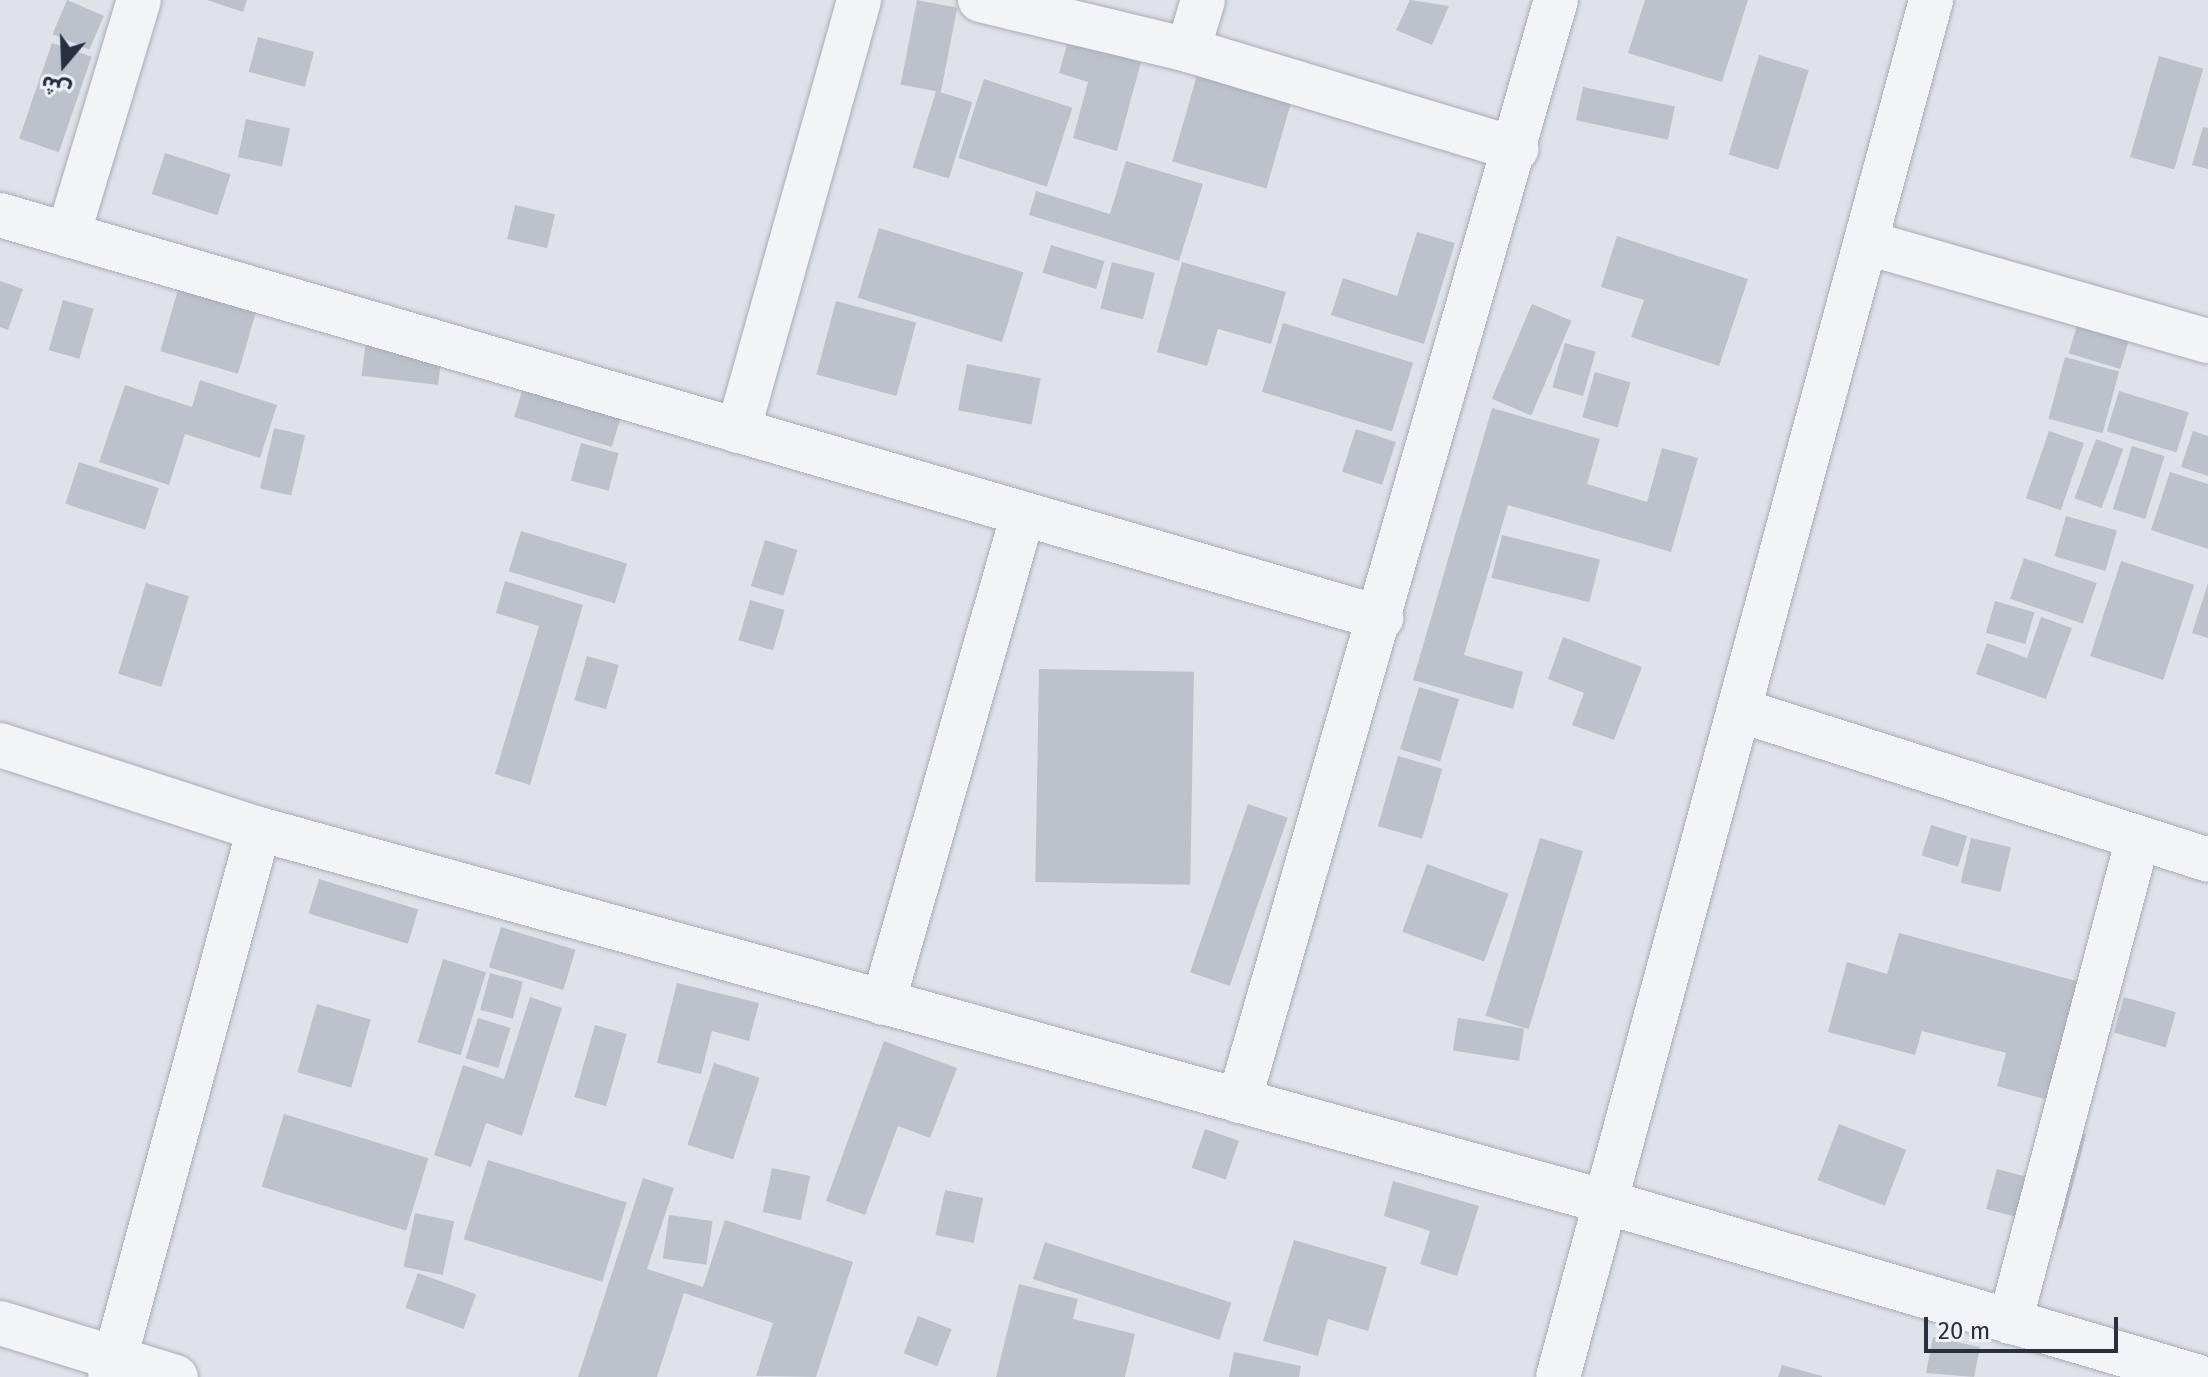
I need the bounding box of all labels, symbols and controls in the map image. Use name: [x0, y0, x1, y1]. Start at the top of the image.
north arrow: [24, 24, 104, 104]
text: ش: [37, 69, 75, 105]
scale bar: [1928, 1301, 2122, 1351]
text: 20 m: [1938, 1317, 1990, 1345]

